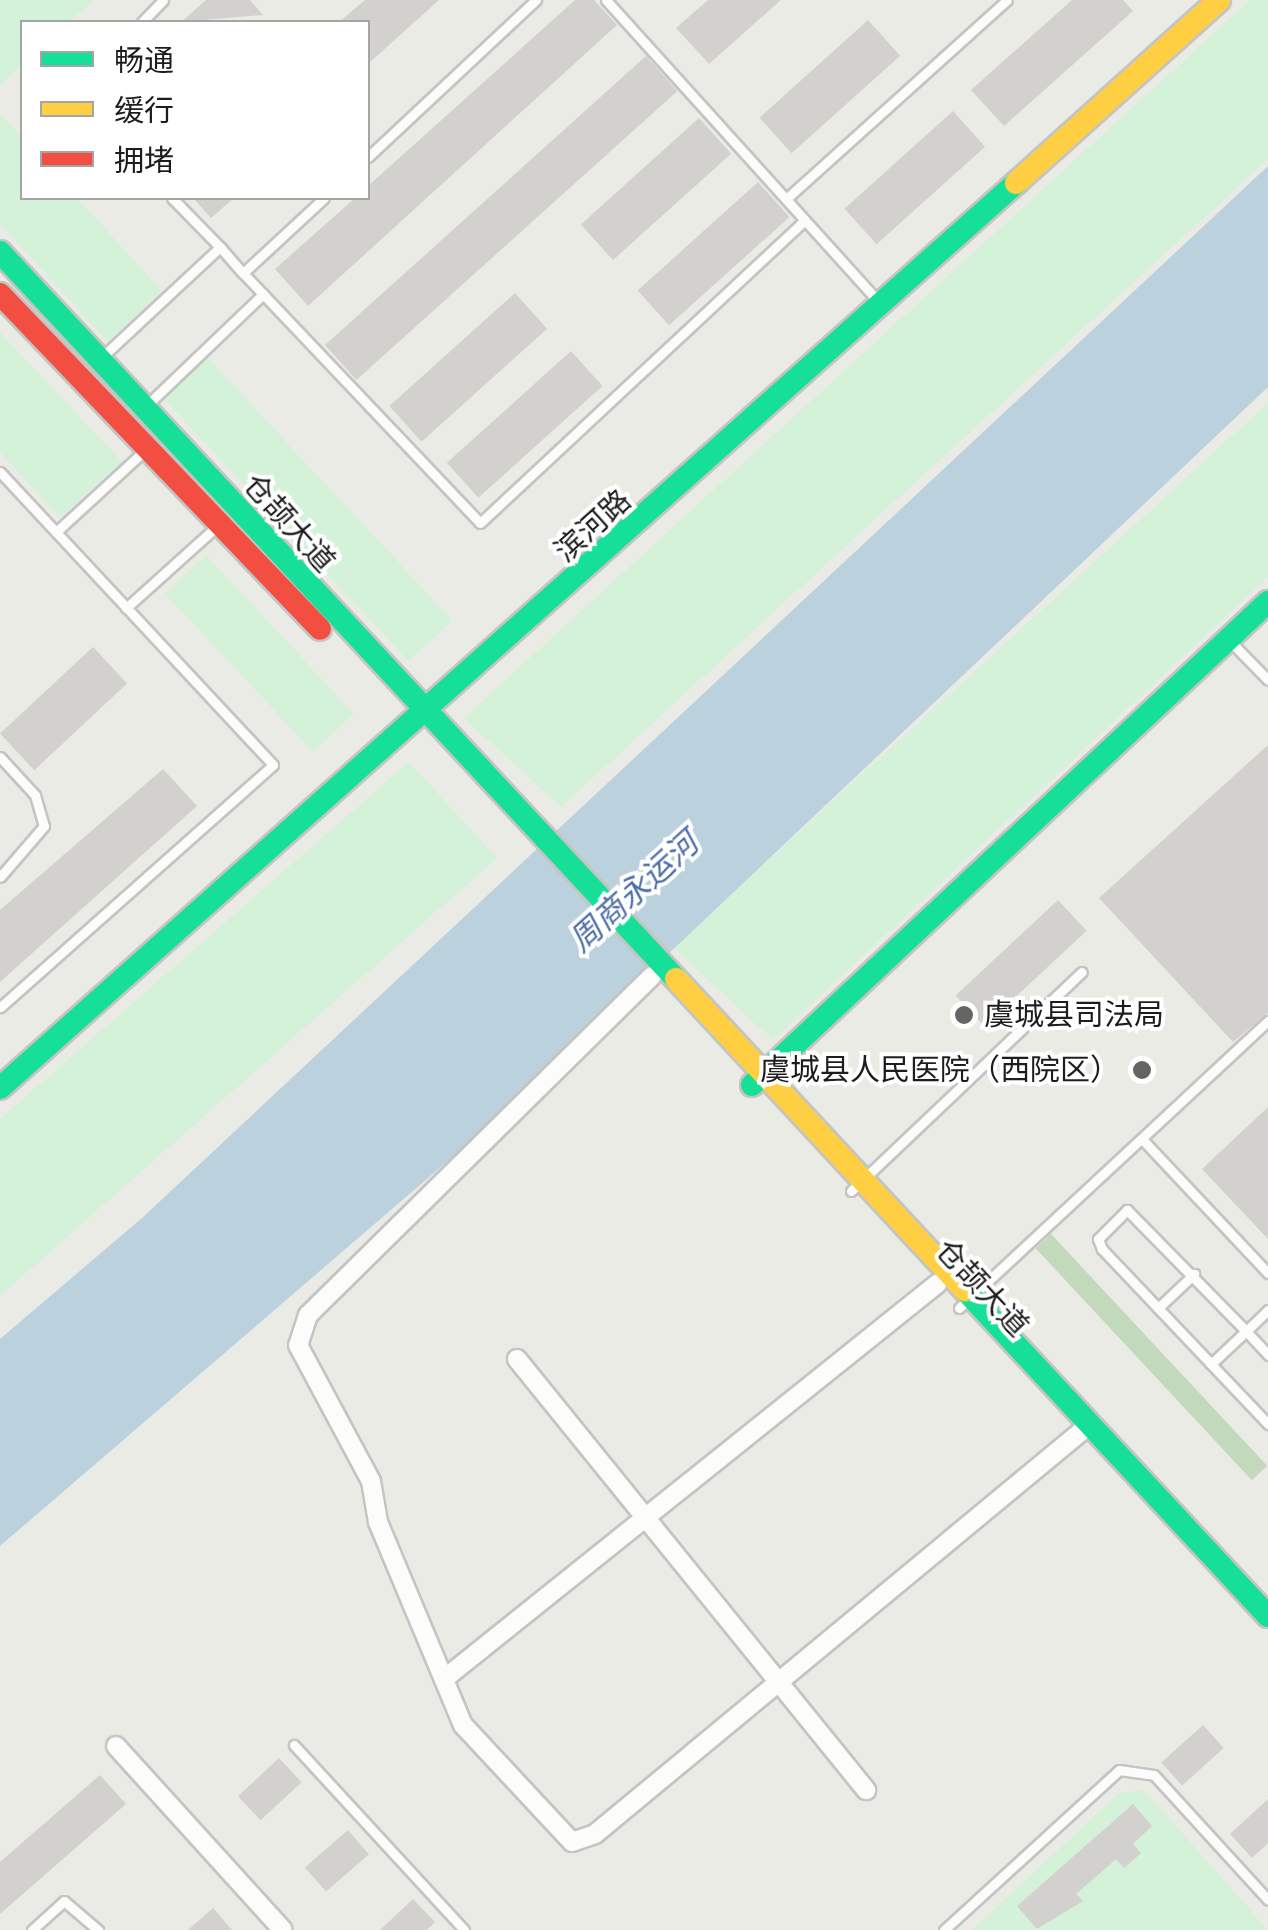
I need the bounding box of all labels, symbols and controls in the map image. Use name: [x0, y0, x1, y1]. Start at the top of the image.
legend: [20, 20, 370, 200]
text: 畅通: [114, 39, 174, 82]
text: 缓行: [114, 89, 174, 132]
text: 拥堵: [114, 139, 174, 182]
street label: 仓颉大道: [235, 466, 343, 580]
street label: 滨河路: [548, 483, 638, 569]
water label: 周商永运河: [562, 824, 706, 960]
place label: 虞城县司法局: [984, 997, 1164, 1033]
marker: 虞城县司法局: [953, 1004, 975, 1026]
place label: 虞城县人民医院（西院区）: [760, 1052, 1120, 1088]
marker: 虞城县人民医院（西院区）: [1129, 1057, 1155, 1083]
street label: 仓颉大道: [928, 1232, 1036, 1344]

